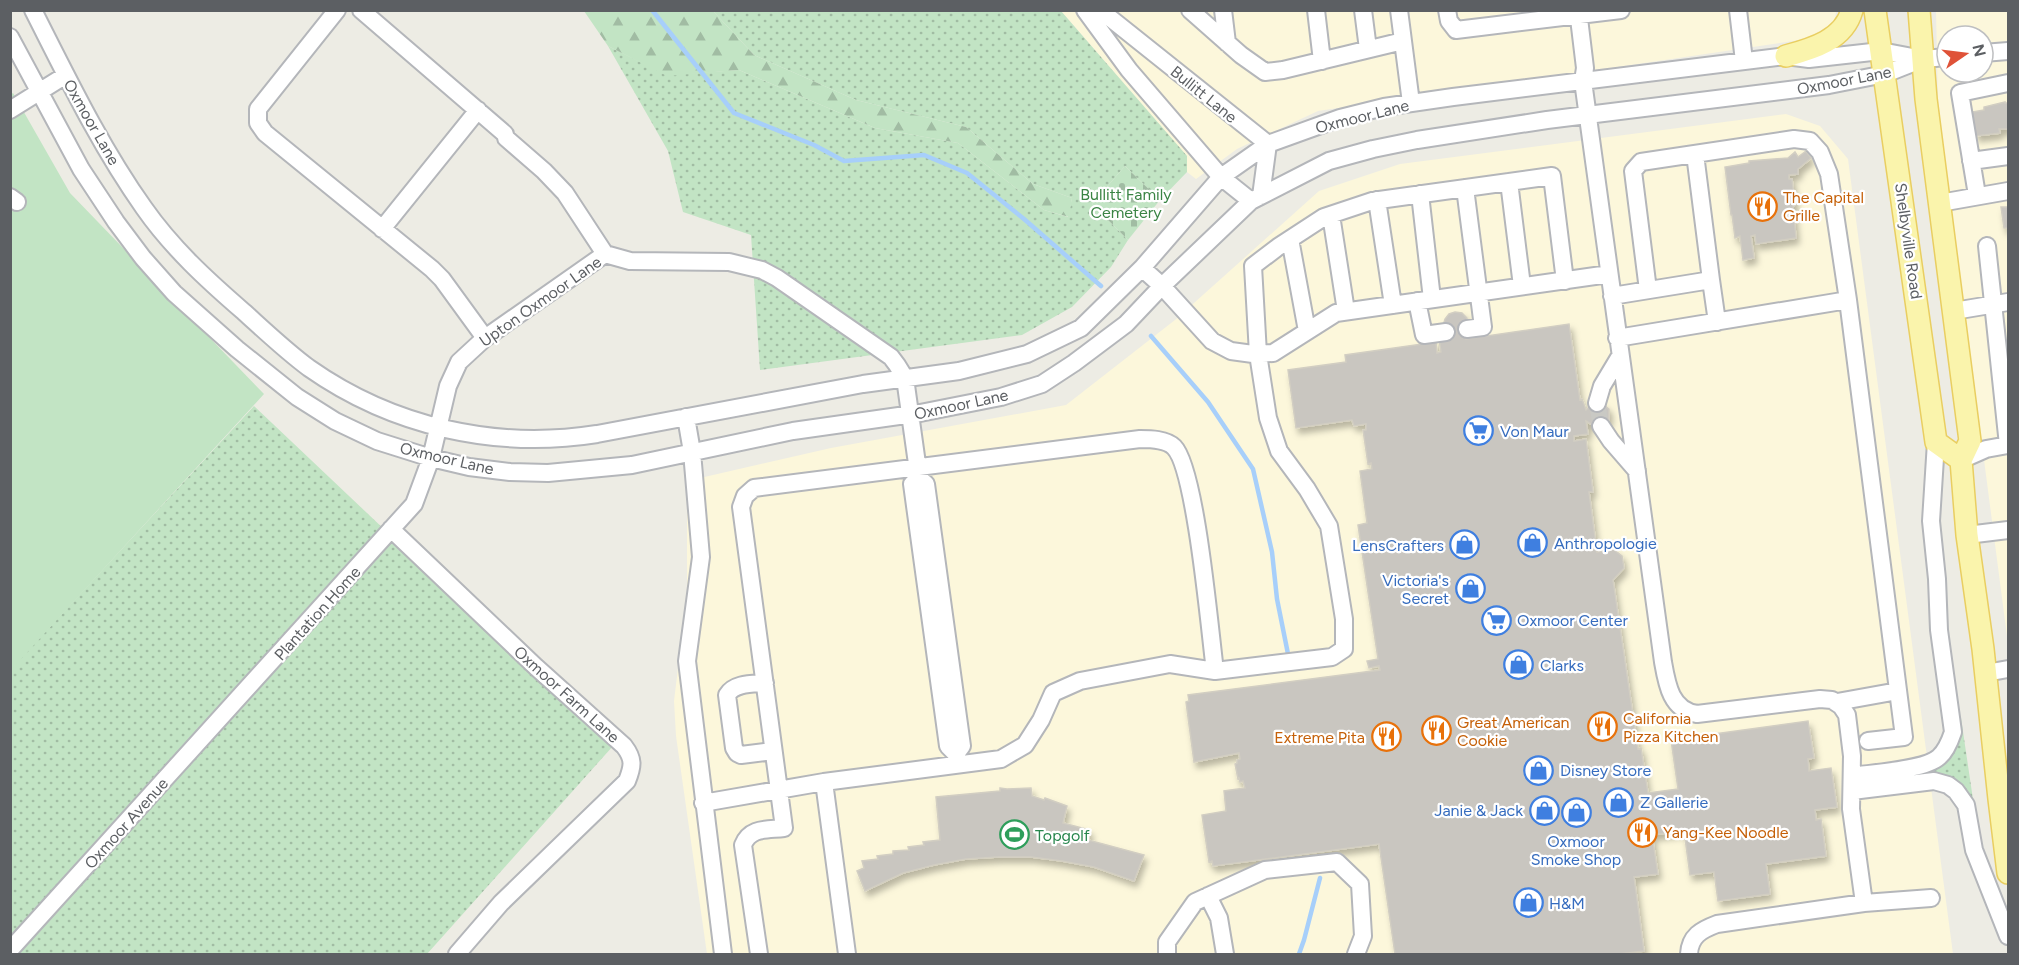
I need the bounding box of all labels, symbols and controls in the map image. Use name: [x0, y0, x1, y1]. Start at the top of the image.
north arrow: [1935, 24, 1995, 84]
text: N: [1968, 42, 1990, 59]
street label: Bullitt Lane: [1167, 62, 1241, 127]
street label: Oxmoor Lane: [1795, 62, 1893, 99]
street label: Oxmoor Lane: [59, 76, 124, 169]
street label: Oxmoor Lane: [1313, 96, 1411, 137]
street label: Shelbyville Road: [1891, 182, 1926, 300]
park label: Bullitt Family Cemetery: [1080, 185, 1172, 222]
place label: The Capital Grille: [1783, 188, 1864, 225]
restaurant icon: The Capital Grille: [1746, 190, 1778, 222]
street label: Upton Oxmoor Lane: [476, 252, 605, 351]
street label: Oxmoor Lane: [912, 385, 1010, 424]
supermarket icon: Von Maur: [1463, 415, 1495, 447]
place label: Von Maur: [1500, 422, 1569, 441]
street label: Oxmoor Lane: [398, 438, 496, 479]
shop icon: Anthropologie: [1517, 527, 1549, 559]
shop icon: LensCrafters: [1449, 529, 1481, 561]
place label: Anthropologie: [1554, 534, 1657, 553]
place label: LensCrafters: [1352, 536, 1444, 555]
street label: Plantation Home: [270, 562, 365, 664]
place label: Victoria's Secret: [1382, 571, 1449, 608]
shop icon: Victoria's Secret: [1454, 573, 1486, 605]
supermarket icon: Oxmoor Center: [1480, 604, 1512, 636]
place label: Oxmoor Center: [1517, 611, 1628, 630]
street label: Oxmoor Farm Lane: [510, 642, 624, 747]
shop icon: Clarks: [1503, 649, 1535, 681]
place label: Clarks: [1540, 656, 1584, 675]
place label: California Pizza Kitchen: [1623, 709, 1719, 746]
restaurant icon: California Pizza Kitchen: [1586, 711, 1618, 743]
place label: Great American Cookie: [1457, 713, 1570, 750]
restaurant icon: Great American Cookie: [1420, 715, 1452, 747]
restaurant icon: Extreme Pita: [1370, 721, 1402, 753]
place label: Extreme Pita: [1274, 728, 1365, 747]
shop icon: Disney Store: [1523, 754, 1555, 786]
place label: Disney Store: [1560, 761, 1652, 780]
street label: Oxmoor Avenue: [81, 774, 172, 873]
shop icon: Z Gallerie: [1603, 786, 1635, 818]
place label: Z Gallerie: [1640, 793, 1708, 812]
shop icon: Janie & Jack: [1528, 794, 1560, 826]
shop icon: Oxmoor Smoke Shop: [1560, 797, 1592, 829]
place label: Janie & Jack: [1434, 801, 1523, 820]
restaurant icon: Yang-Kee Noodle: [1626, 816, 1658, 848]
sports icon: Topgolf: [998, 819, 1030, 851]
place label: Yang-Kee Noodle: [1663, 823, 1789, 842]
place label: Topgolf: [1035, 826, 1090, 845]
place label: Oxmoor Smoke Shop: [1531, 832, 1621, 869]
shop icon: H&M: [1512, 887, 1544, 919]
place label: H&M: [1549, 894, 1585, 913]

